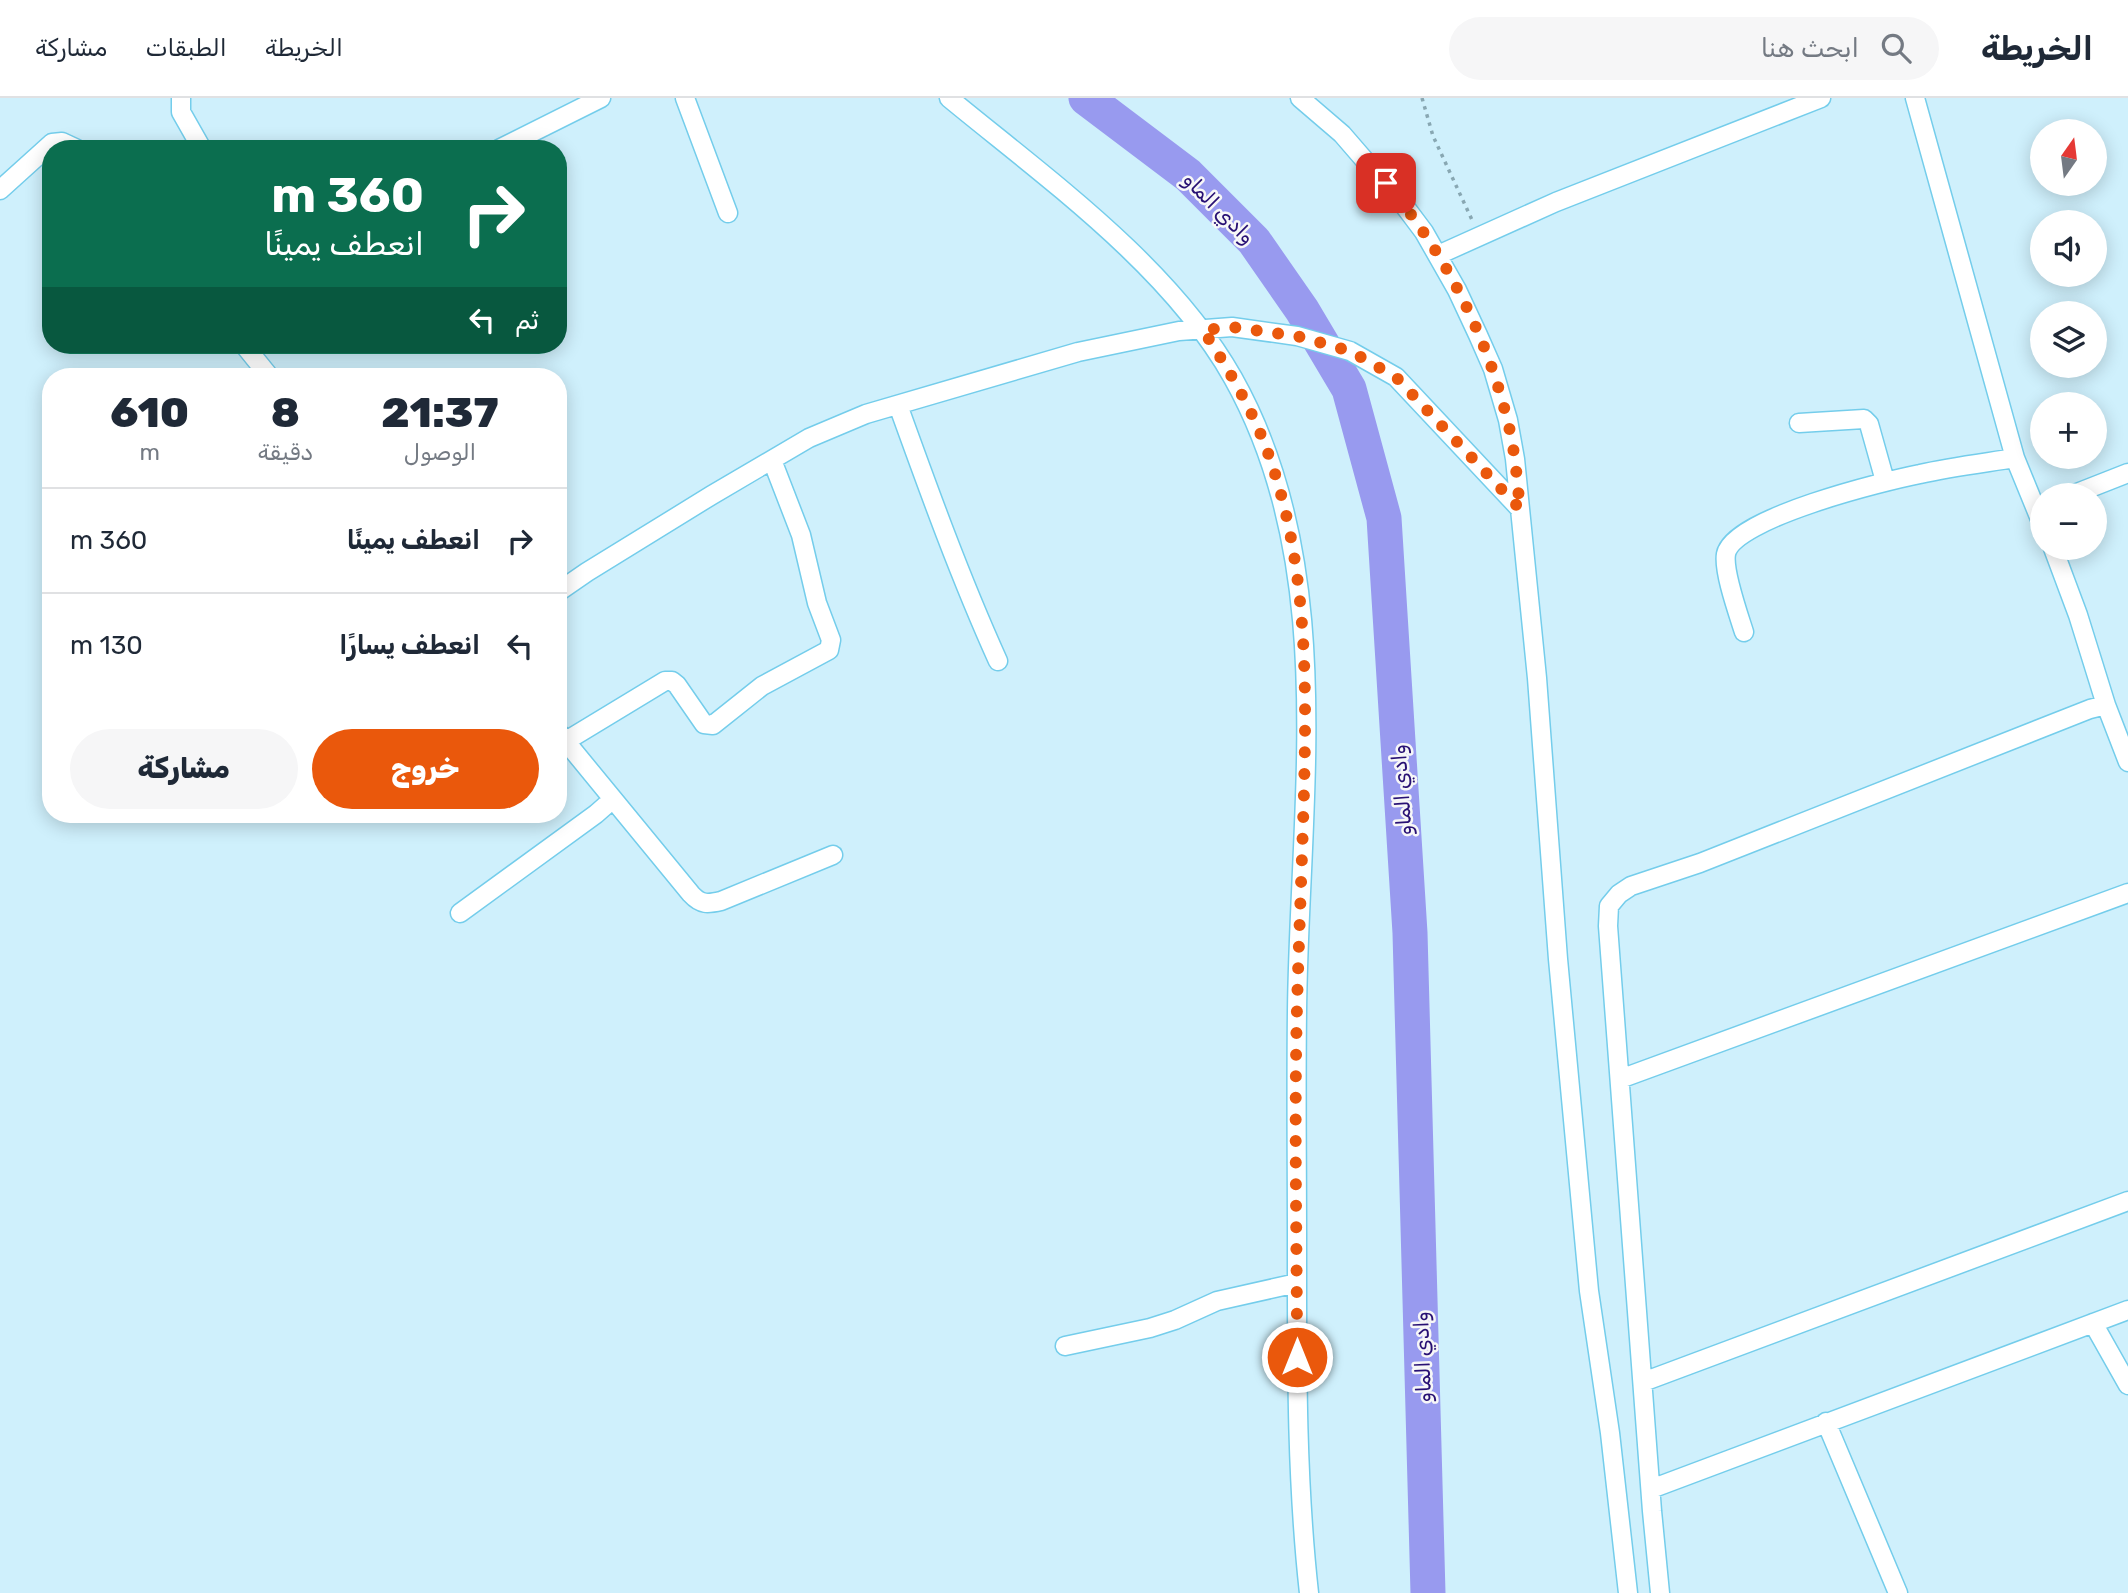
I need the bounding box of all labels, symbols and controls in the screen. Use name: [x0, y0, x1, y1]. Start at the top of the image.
search box: [1449, 17, 1939, 80]
icon: search: [1877, 29, 1915, 67]
text: الخريطة: [1981, 29, 2093, 68]
text: ابحث هنا: [1761, 33, 1859, 64]
text: مشاركة: [35, 34, 107, 62]
text: الطبقات: [145, 34, 227, 62]
text: الخريطة: [265, 34, 343, 62]
north arrow: [2030, 119, 2107, 196]
map controls: [2030, 119, 2107, 560]
pin: [1356, 153, 1416, 213]
icon: arrive: [1367, 164, 1405, 202]
text: 360 m: [271, 166, 424, 224]
water label: وادي الماو: [1177, 167, 1260, 250]
icon: right: [448, 168, 539, 259]
button: sound: [2030, 210, 2107, 287]
text: انعطف يمينًا: [264, 225, 424, 263]
icon: left: [463, 301, 501, 339]
button: layers: [2030, 301, 2107, 378]
text: ثم: [515, 305, 539, 336]
text: 610: [110, 388, 189, 438]
text: 8: [271, 388, 300, 438]
text: 21:37: [381, 388, 499, 438]
button: +: [2030, 392, 2107, 469]
text: m: [140, 438, 160, 466]
text: دقيقة: [257, 438, 313, 466]
text: الوصول: [404, 438, 476, 466]
button: −: [2030, 483, 2107, 560]
icon: right: [501, 522, 539, 560]
text: 360 m: [70, 525, 147, 556]
text: انعطف يمينًا: [347, 525, 480, 556]
icon: left: [501, 627, 539, 665]
text: 130 m: [70, 630, 143, 661]
text: انعطف يسارًا: [339, 630, 480, 661]
button: مشاركة: [70, 729, 298, 809]
button: خروج: [312, 729, 539, 809]
water label: وادي الماو: [1385, 744, 1419, 836]
water label: وادي الماو: [1408, 1311, 1438, 1403]
position arrow: [1260, 1320, 1334, 1394]

